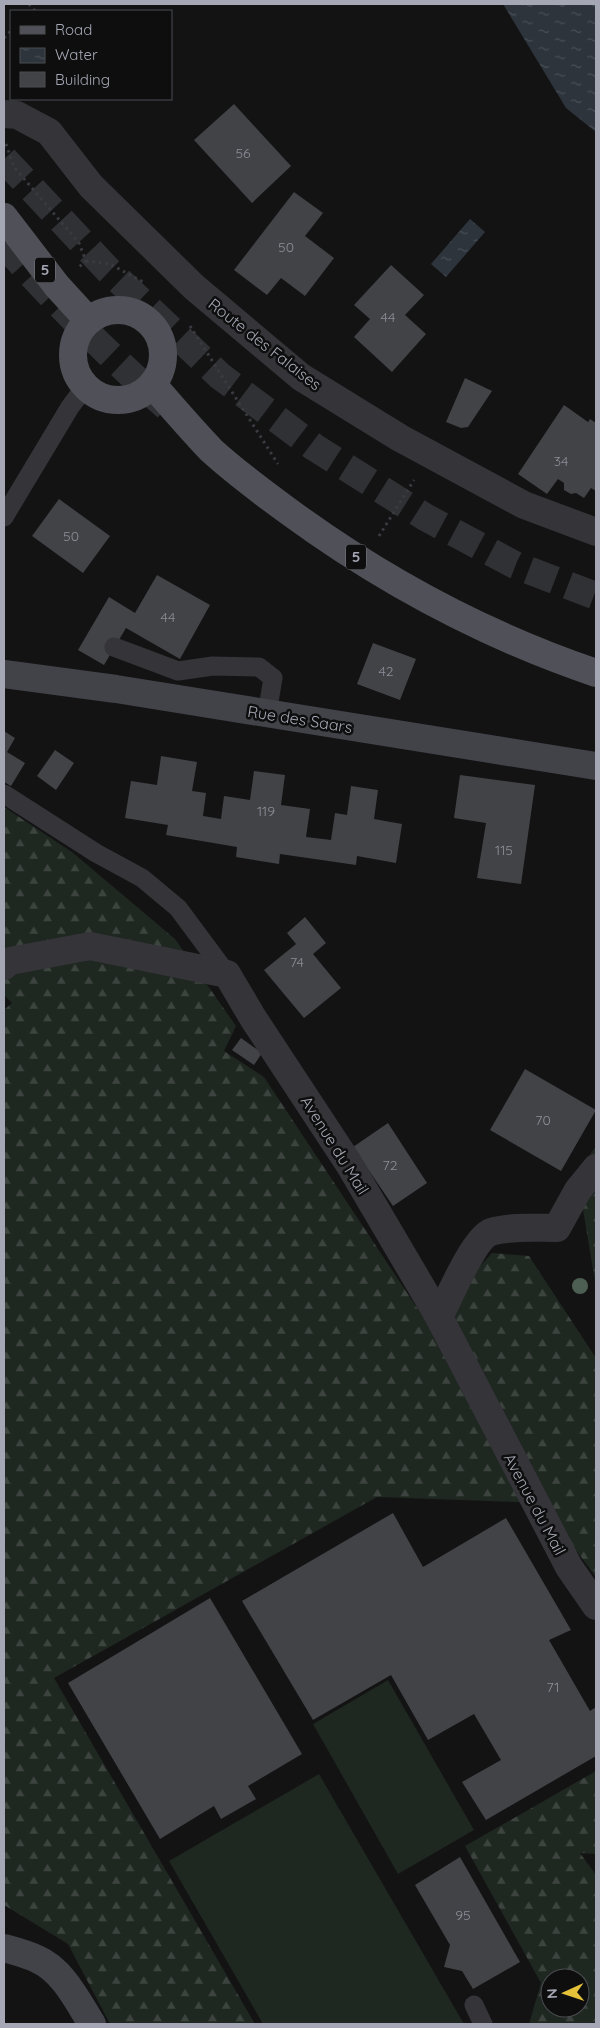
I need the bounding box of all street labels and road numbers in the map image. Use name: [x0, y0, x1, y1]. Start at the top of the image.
road number: 5: [35, 258, 55, 282]
street label: Route des Falaises: [204, 294, 326, 394]
road number: 5: [346, 544, 366, 570]
street label: Rue des Saars: [246, 701, 354, 737]
street label: Avenue du Mail: [297, 1092, 373, 1198]
street label: Avenue du Mail: [500, 1450, 570, 1558]

